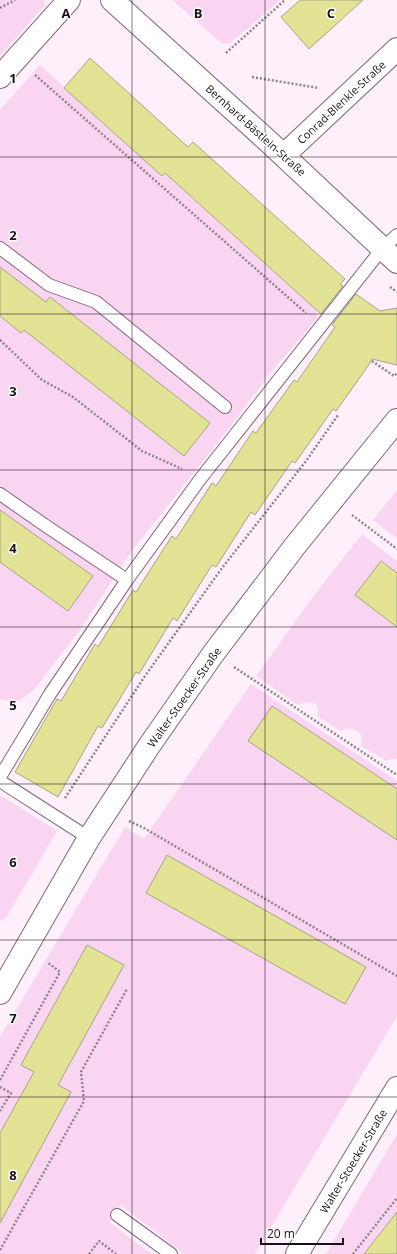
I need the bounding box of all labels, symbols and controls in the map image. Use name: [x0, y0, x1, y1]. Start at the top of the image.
text: A: [62, 4, 71, 22]
text: B: [194, 4, 203, 22]
text: C: [327, 4, 335, 22]
street label: Conrad-Blenkle-Straße: [294, 57, 388, 147]
text: 1: [9, 69, 17, 87]
street label: Bernhard-Bästlein-Straße: [203, 81, 309, 179]
text: 2: [9, 226, 17, 244]
text: 3: [9, 382, 17, 400]
text: 4: [9, 539, 17, 557]
street label: Walter-Stoecker-Straße: [144, 644, 224, 750]
text: 5: [9, 696, 17, 714]
text: 6: [9, 853, 17, 871]
text: 7: [9, 1009, 17, 1027]
street label: Walter-Stoecker-Straße: [316, 1106, 390, 1216]
text: 8: [9, 1166, 17, 1184]
scale bar: [261, 1220, 343, 1246]
text: 20 m: [267, 1225, 295, 1242]

